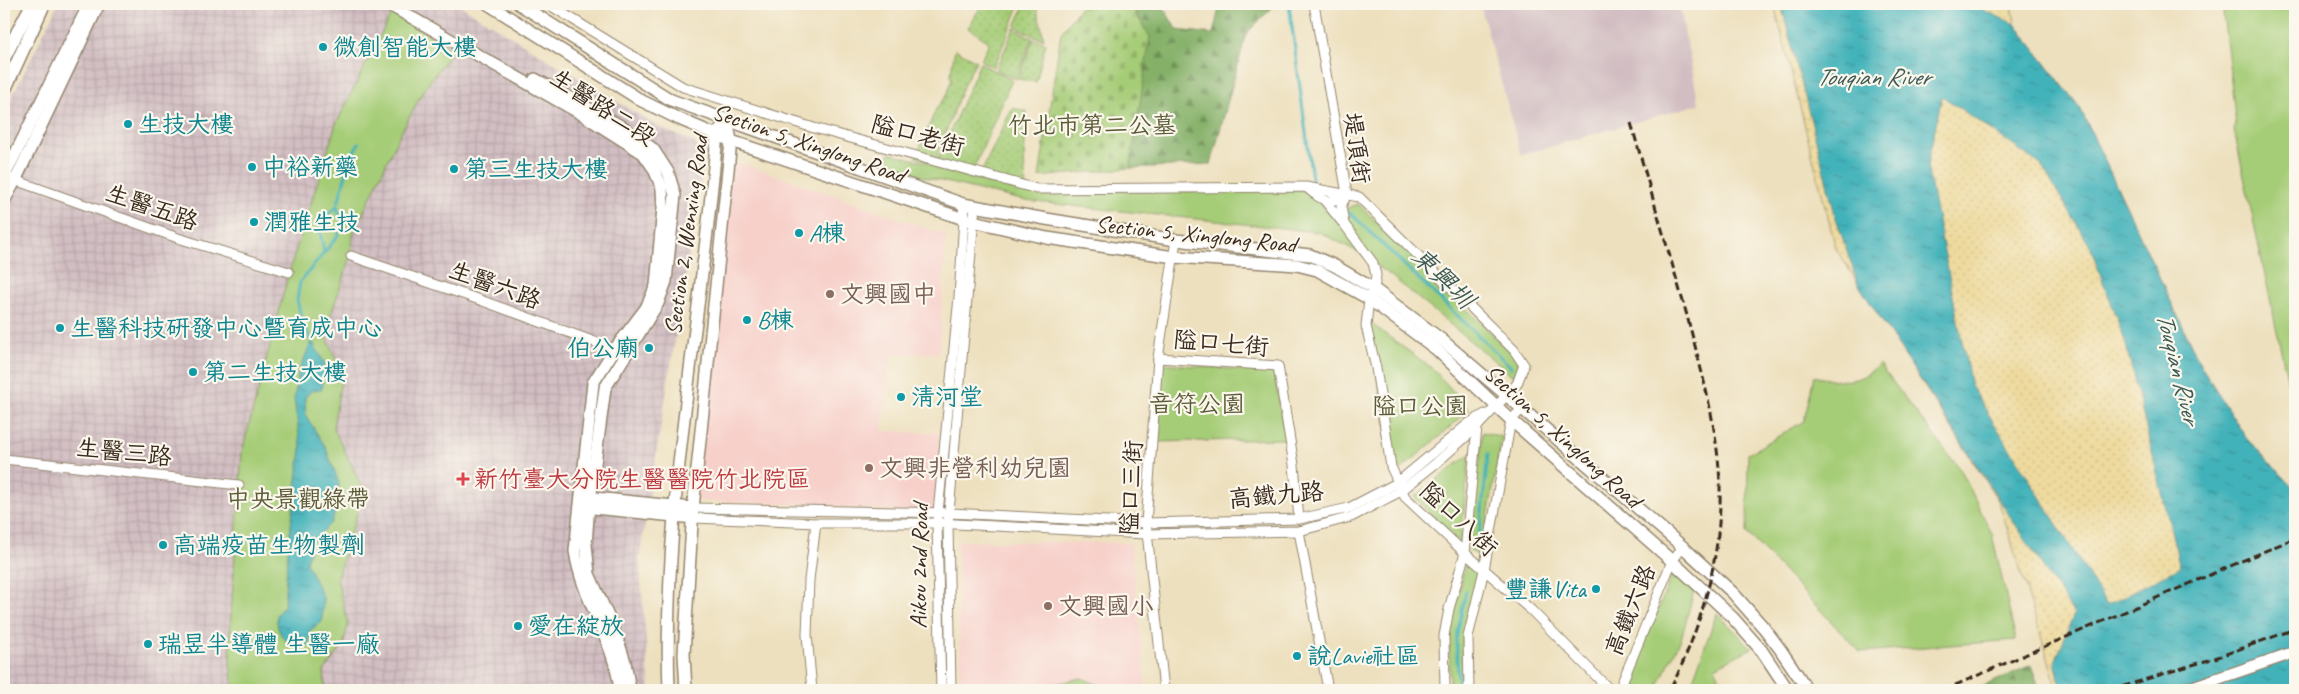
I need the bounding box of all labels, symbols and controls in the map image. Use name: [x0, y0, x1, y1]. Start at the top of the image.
place label: 微創智能大樓: [333, 32, 477, 62]
marker: 微創智能大樓: [317, 41, 329, 53]
water label: Touqian River: [1816, 61, 1935, 93]
street label: 生醫路二段: [545, 62, 661, 152]
street label: Section 5, Xinglong Road: [709, 96, 913, 191]
street label: 隘口老街: [868, 108, 968, 162]
place label: 生技大樓: [138, 109, 234, 139]
park label: 竹北市第二公墓: [1008, 110, 1176, 140]
street label: 堤頂街: [1337, 110, 1377, 186]
marker: 生技大樓: [122, 118, 134, 130]
street label: Section 2, Wenxing Road: [657, 130, 715, 337]
place label: 中裕新藥: [262, 152, 358, 182]
place label: 第三生技大樓: [464, 154, 608, 184]
marker: 中裕新藥: [246, 161, 258, 173]
marker: 第三生技大樓: [448, 163, 460, 175]
street label: 生醫五路: [102, 177, 202, 237]
place label: 潤雅生技: [264, 207, 360, 237]
street label: Section 5, Xinglong Road: [1094, 209, 1301, 260]
marker: 潤雅生技: [248, 216, 260, 228]
place label: A棟: [809, 218, 846, 248]
marker: A棟: [793, 227, 805, 239]
water label: 東興圳: [1405, 240, 1483, 318]
street label: 生醫六路: [445, 254, 545, 316]
place label: 文興國中: [840, 279, 936, 309]
marker: 文興國中: [824, 288, 836, 300]
place label: B棟: [757, 305, 794, 335]
water label: Touqian River: [2149, 309, 2208, 432]
place label: 生醫科技研發中心暨育成中心: [70, 313, 382, 343]
marker: B棟: [741, 314, 753, 326]
marker: 生醫科技研發中心暨育成中心: [54, 322, 66, 334]
street label: 隘口七街: [1172, 324, 1270, 362]
place label: 伯公廟: [567, 333, 639, 363]
marker: 伯公廟: [643, 342, 655, 354]
place label: 第二生技大樓: [203, 357, 347, 387]
street label: Section 5, Xinglong Road: [1478, 357, 1651, 517]
marker: 第二生技大樓: [187, 366, 199, 378]
place label: 清河堂: [911, 382, 983, 412]
park label: 音符公園: [1149, 389, 1245, 419]
marker: 清河堂: [895, 391, 907, 403]
park label: 隘口公園: [1372, 391, 1468, 421]
street label: 生醫三路: [75, 432, 173, 472]
street label: 隘口三街: [1114, 439, 1148, 537]
place label: 文興非營利幼兒園: [879, 453, 1071, 483]
marker: 文興非營利幼兒園: [863, 462, 875, 474]
place label: 新竹臺大分院生醫醫院竹北院區: [474, 464, 810, 494]
marker: 新竹臺大分院生醫醫院竹北院區: [456, 472, 470, 486]
street label: 隘口八街: [1414, 475, 1504, 563]
street label: 高鐵九路: [1227, 476, 1325, 514]
park label: 中央景觀綠帶: [226, 484, 370, 514]
street label: Aikou 2nd Road: [903, 499, 935, 629]
place label: 高端疫苗生物製劑: [173, 530, 365, 560]
marker: 高端疫苗生物製劑: [157, 539, 169, 551]
street label: 高鐵六路: [1598, 560, 1662, 660]
place label: 豐謙Vita: [1504, 574, 1587, 604]
marker: 豐謙Vita: [1590, 583, 1602, 595]
place label: 文興國小: [1058, 591, 1154, 621]
marker: 文興國小: [1042, 600, 1054, 612]
place label: 愛在綻放: [528, 611, 624, 641]
marker: 愛在綻放: [512, 620, 524, 632]
place label: 瑞昱半導體 生醫一廠: [158, 629, 380, 659]
marker: 瑞昱半導體 生醫一廠: [142, 638, 154, 650]
place label: 說Lavie社區: [1307, 641, 1419, 671]
marker: 說Lavie社區: [1291, 650, 1303, 662]

